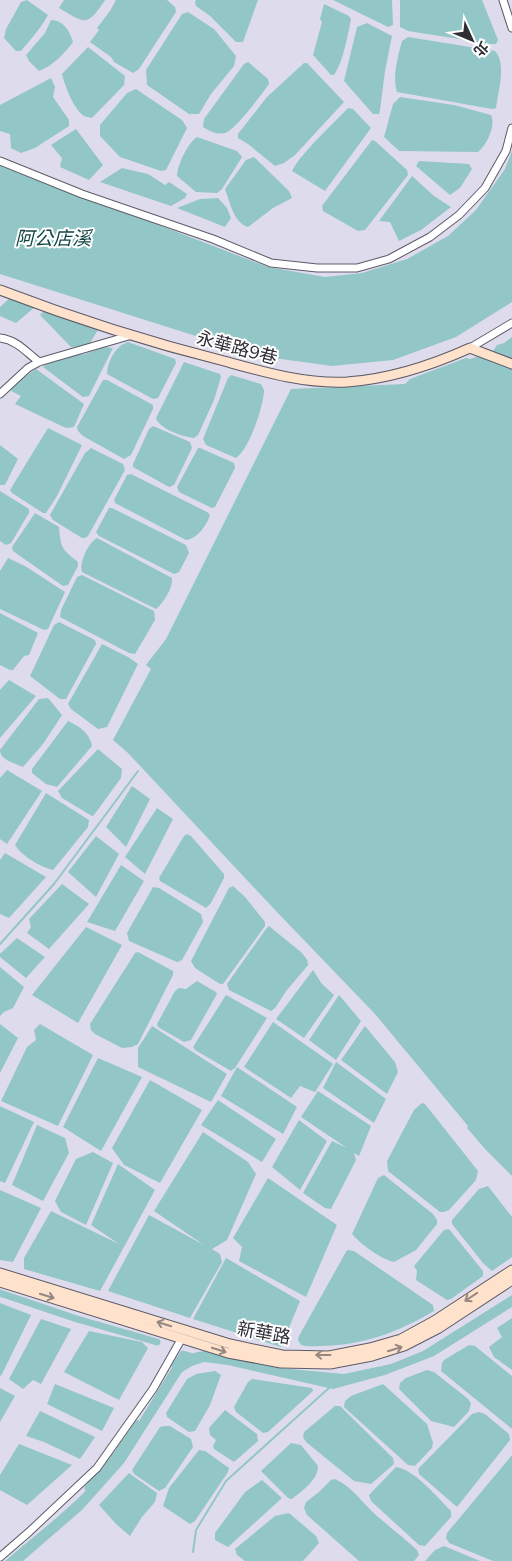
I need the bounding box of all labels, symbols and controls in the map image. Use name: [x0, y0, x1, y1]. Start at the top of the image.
north arrow: [447, 15, 497, 65]
text: 北: [470, 38, 493, 60]
water label: 阿公店溪: [15, 226, 94, 250]
street label: 永華路9巷: [194, 326, 280, 369]
one-way arrow: [38, 1292, 54, 1302]
one-way arrow: [465, 1292, 479, 1302]
street label: 新華路: [236, 1316, 293, 1349]
one-way arrow: [157, 1319, 173, 1328]
one-way arrow: [387, 1344, 403, 1353]
one-way arrow: [210, 1345, 226, 1355]
one-way arrow: [315, 1351, 331, 1360]

